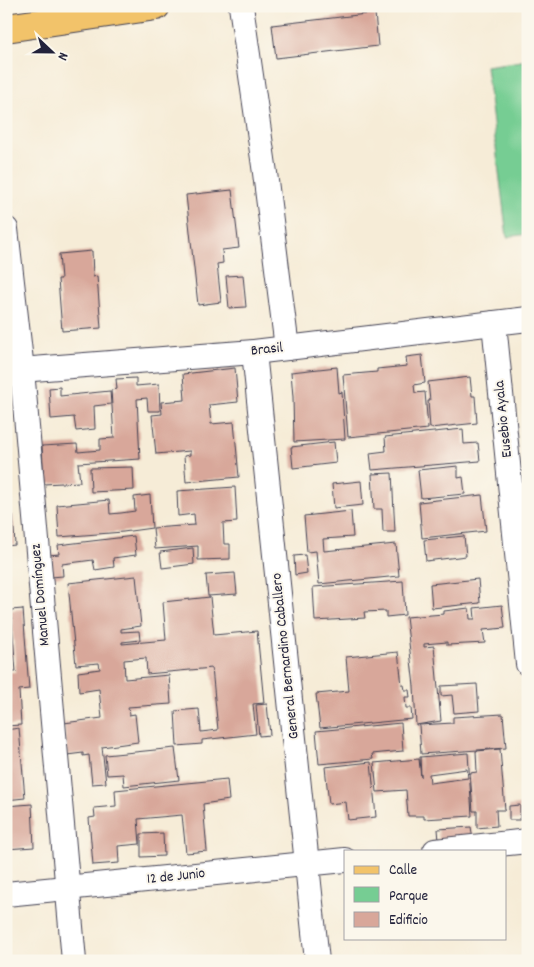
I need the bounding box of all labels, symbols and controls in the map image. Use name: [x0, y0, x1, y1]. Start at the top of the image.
north arrow: [28, 28, 78, 78]
text: N: [52, 49, 73, 63]
street label: Brasil: [250, 337, 285, 363]
street label: Eusebio Ayala: [489, 378, 519, 459]
street label: Manuel Domínguez: [26, 543, 56, 647]
street label: General Bernardino Caballero: [266, 572, 306, 740]
legend: [344, 850, 506, 940]
text: Calle: [389, 860, 418, 882]
street label: 12 de Junio: [146, 863, 207, 891]
text: Parque: [389, 886, 429, 908]
text: Edificio: [389, 910, 428, 932]

